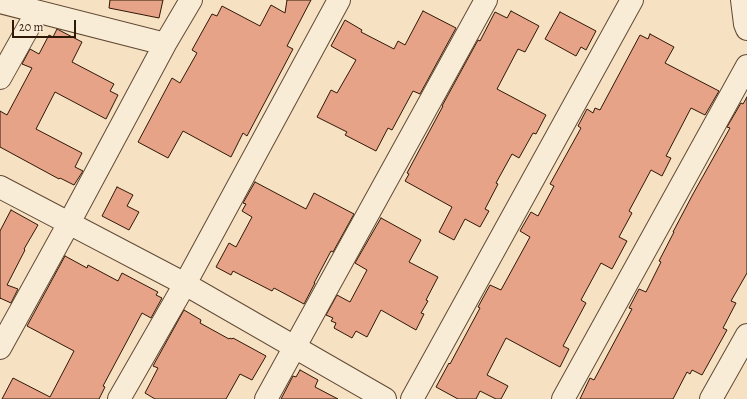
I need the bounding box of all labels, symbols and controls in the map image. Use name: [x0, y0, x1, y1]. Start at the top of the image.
scale bar: [14, 12, 78, 38]
text: 20 m: [19, 19, 43, 35]

